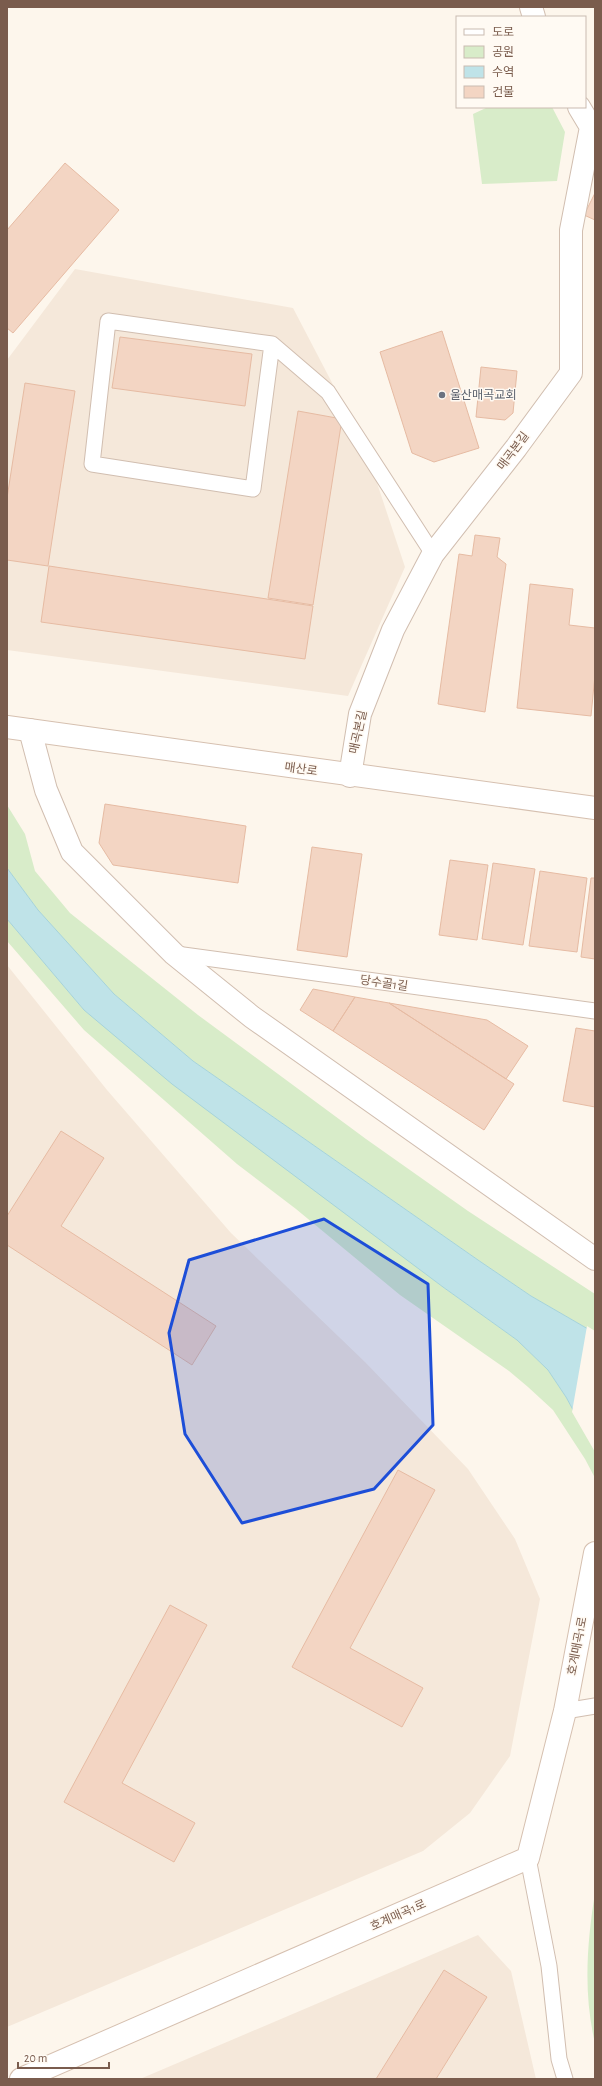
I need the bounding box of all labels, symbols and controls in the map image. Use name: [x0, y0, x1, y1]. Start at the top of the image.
legend: [456, 16, 586, 108]
text: 도로: [492, 26, 514, 38]
text: 공원: [492, 46, 514, 58]
text: 수역: [492, 66, 514, 78]
text: 건물: [492, 86, 514, 98]
place label: 울산매곡교회: [450, 389, 516, 401]
marker: 울산매곡교회: [437, 390, 447, 400]
street label: 매곡본길: [495, 430, 531, 472]
street label: 매곡본길: [348, 709, 368, 755]
street label: 매산로: [284, 761, 318, 777]
street label: 당수골1길: [359, 974, 409, 992]
street label: 호계매곡1로: [565, 1616, 589, 1676]
street label: 호계매곡1로: [368, 1897, 428, 1933]
scale bar: [18, 2044, 109, 2070]
text: 20 m: [24, 2052, 47, 2064]

